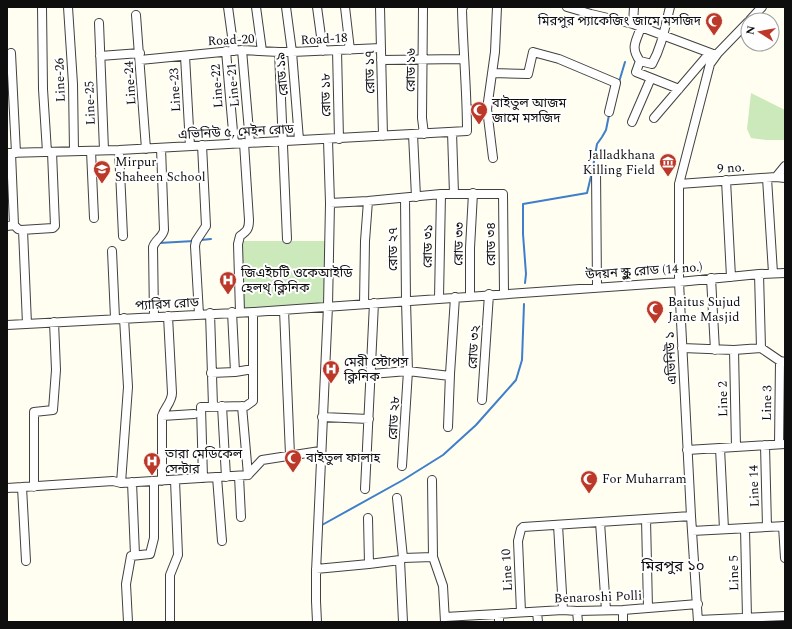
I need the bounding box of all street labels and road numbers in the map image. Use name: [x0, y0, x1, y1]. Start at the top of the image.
street label: Road-18: [300, 28, 348, 50]
street label: Road-20: [207, 29, 256, 51]
street label: রোড ১৬: [401, 48, 421, 92]
street label: রোড ১৭: [360, 50, 380, 94]
street label: রোড ১৯: [270, 51, 294, 97]
street label: Line-26: [49, 57, 71, 102]
street label: Line-24: [118, 60, 142, 106]
street label: Line-21: [221, 62, 245, 108]
street label: Line-22: [205, 63, 229, 109]
street label: Line-23: [164, 67, 186, 113]
street label: রোড ১৮: [316, 73, 336, 117]
street label: Line-25: [79, 81, 101, 125]
street label: এভিনিউ ৫, মেইন রোড: [178, 119, 295, 145]
street label: 9 no.: [717, 157, 745, 179]
street label: রোড ৩৩: [448, 221, 470, 266]
street label: রোড ৩৪: [481, 222, 501, 266]
street label: রোড ৩১: [418, 224, 438, 268]
street label: রোড ২৭: [383, 227, 403, 271]
street label: উদয়ন স্কুল রোড (14 no.): [584, 257, 703, 285]
street label: প্যারিস রোড: [135, 292, 200, 316]
street label: রোড ৩২: [462, 324, 486, 370]
street label: এভিনিউ ১: [660, 331, 682, 385]
street label: Line 2: [713, 381, 733, 417]
street label: Line 3: [757, 384, 777, 421]
street label: রোড ২৮: [383, 395, 405, 440]
street label: Line 14: [743, 464, 765, 508]
street label: Line 10: [496, 548, 518, 592]
street label: Line 5: [724, 555, 744, 591]
street label: Benaroshi Polli: [554, 585, 642, 609]

